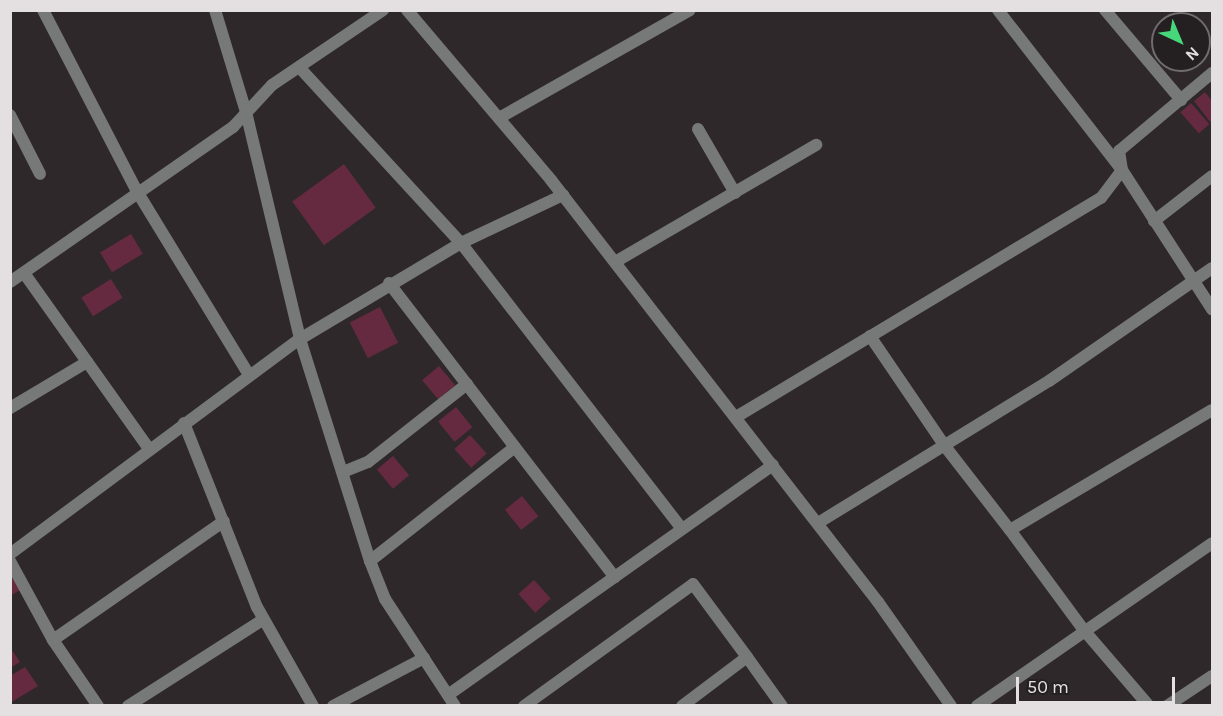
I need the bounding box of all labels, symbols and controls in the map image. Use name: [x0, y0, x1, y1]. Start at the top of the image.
north arrow: [1151, 12, 1211, 72]
text: N: [1182, 43, 1203, 65]
scale bar: [1019, 665, 1178, 703]
text: 50 m: [1027, 676, 1069, 698]

